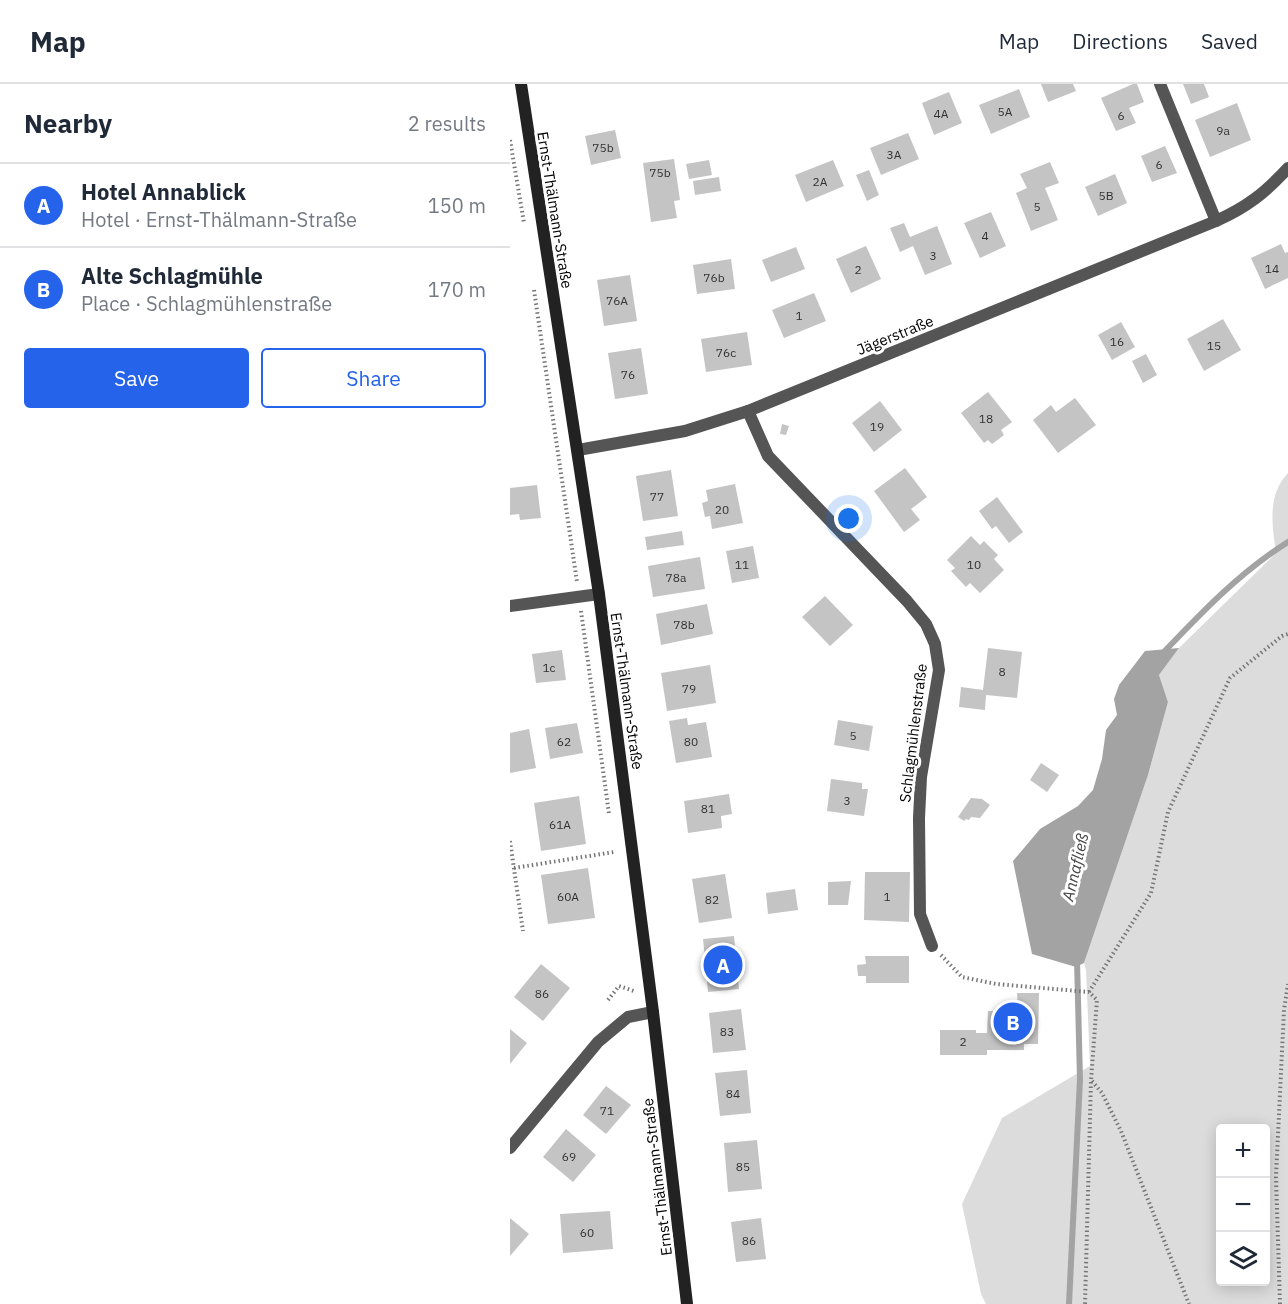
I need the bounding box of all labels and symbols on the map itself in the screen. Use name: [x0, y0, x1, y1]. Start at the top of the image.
house number: 5A: [998, 104, 1013, 119]
house number: 4A: [934, 106, 949, 121]
house number: 6: [1117, 108, 1125, 123]
house number: 9a: [1216, 123, 1230, 138]
street label: Ernst-Thälmann-Straße: [533, 130, 577, 290]
house number: 75b: [592, 140, 614, 155]
house number: 3A: [887, 147, 902, 162]
house number: 6: [1155, 157, 1163, 172]
house number: 75b: [649, 165, 671, 180]
house number: 2A: [813, 174, 828, 189]
house number: 5B: [1098, 188, 1114, 203]
house number: 5: [1033, 199, 1041, 214]
house number: 4: [981, 228, 989, 243]
house number: 3: [929, 248, 937, 263]
house number: 14: [1265, 261, 1279, 276]
house number: 2: [854, 262, 862, 277]
house number: 76b: [703, 270, 725, 285]
house number: 76A: [606, 293, 628, 308]
house number: 1: [795, 308, 803, 323]
street label: Jägerstraße: [854, 311, 936, 359]
house number: 16: [1110, 334, 1124, 349]
house number: 15: [1207, 338, 1221, 353]
house number: 76c: [716, 345, 736, 360]
house number: 76: [621, 367, 635, 382]
house number: 18: [979, 411, 993, 426]
house number: 19: [870, 419, 884, 434]
house number: 77: [650, 489, 664, 504]
house number: 20: [715, 502, 729, 517]
your location: [834, 504, 863, 533]
house number: 11: [735, 557, 749, 572]
house number: 10: [967, 557, 981, 572]
house number: 78a: [666, 570, 687, 585]
street label: Ernst-Thälmann-Straße: [607, 611, 647, 771]
house number: 78b: [673, 617, 695, 632]
house number: 1c: [542, 660, 556, 675]
street label: Schlagmühlenstraße: [895, 663, 931, 803]
house number: 8: [998, 664, 1006, 679]
house number: 79: [682, 681, 696, 696]
house number: 5: [849, 728, 857, 743]
house number: 62: [557, 734, 571, 749]
house number: 80: [684, 734, 698, 749]
house number: 3: [843, 793, 851, 808]
house number: 81: [701, 801, 715, 816]
house number: 61A: [549, 817, 571, 832]
water label: Annafließ: [1057, 831, 1093, 904]
house number: 60A: [557, 889, 579, 904]
house number: 1: [883, 889, 891, 904]
house number: 82: [705, 892, 719, 907]
pin: A: [704, 942, 742, 988]
house number: 86: [535, 986, 549, 1001]
pin: B: [994, 1000, 1032, 1044]
house number: 83: [720, 1024, 734, 1039]
house number: 2: [959, 1034, 967, 1049]
house number: 84: [726, 1086, 740, 1101]
street label: Ernst-Thälmann-Straße: [638, 1097, 676, 1257]
house number: 71: [600, 1103, 614, 1118]
house number: 69: [562, 1149, 576, 1164]
house number: 85: [736, 1159, 750, 1174]
house number: 60: [580, 1225, 594, 1240]
house number: 86: [742, 1233, 756, 1248]

